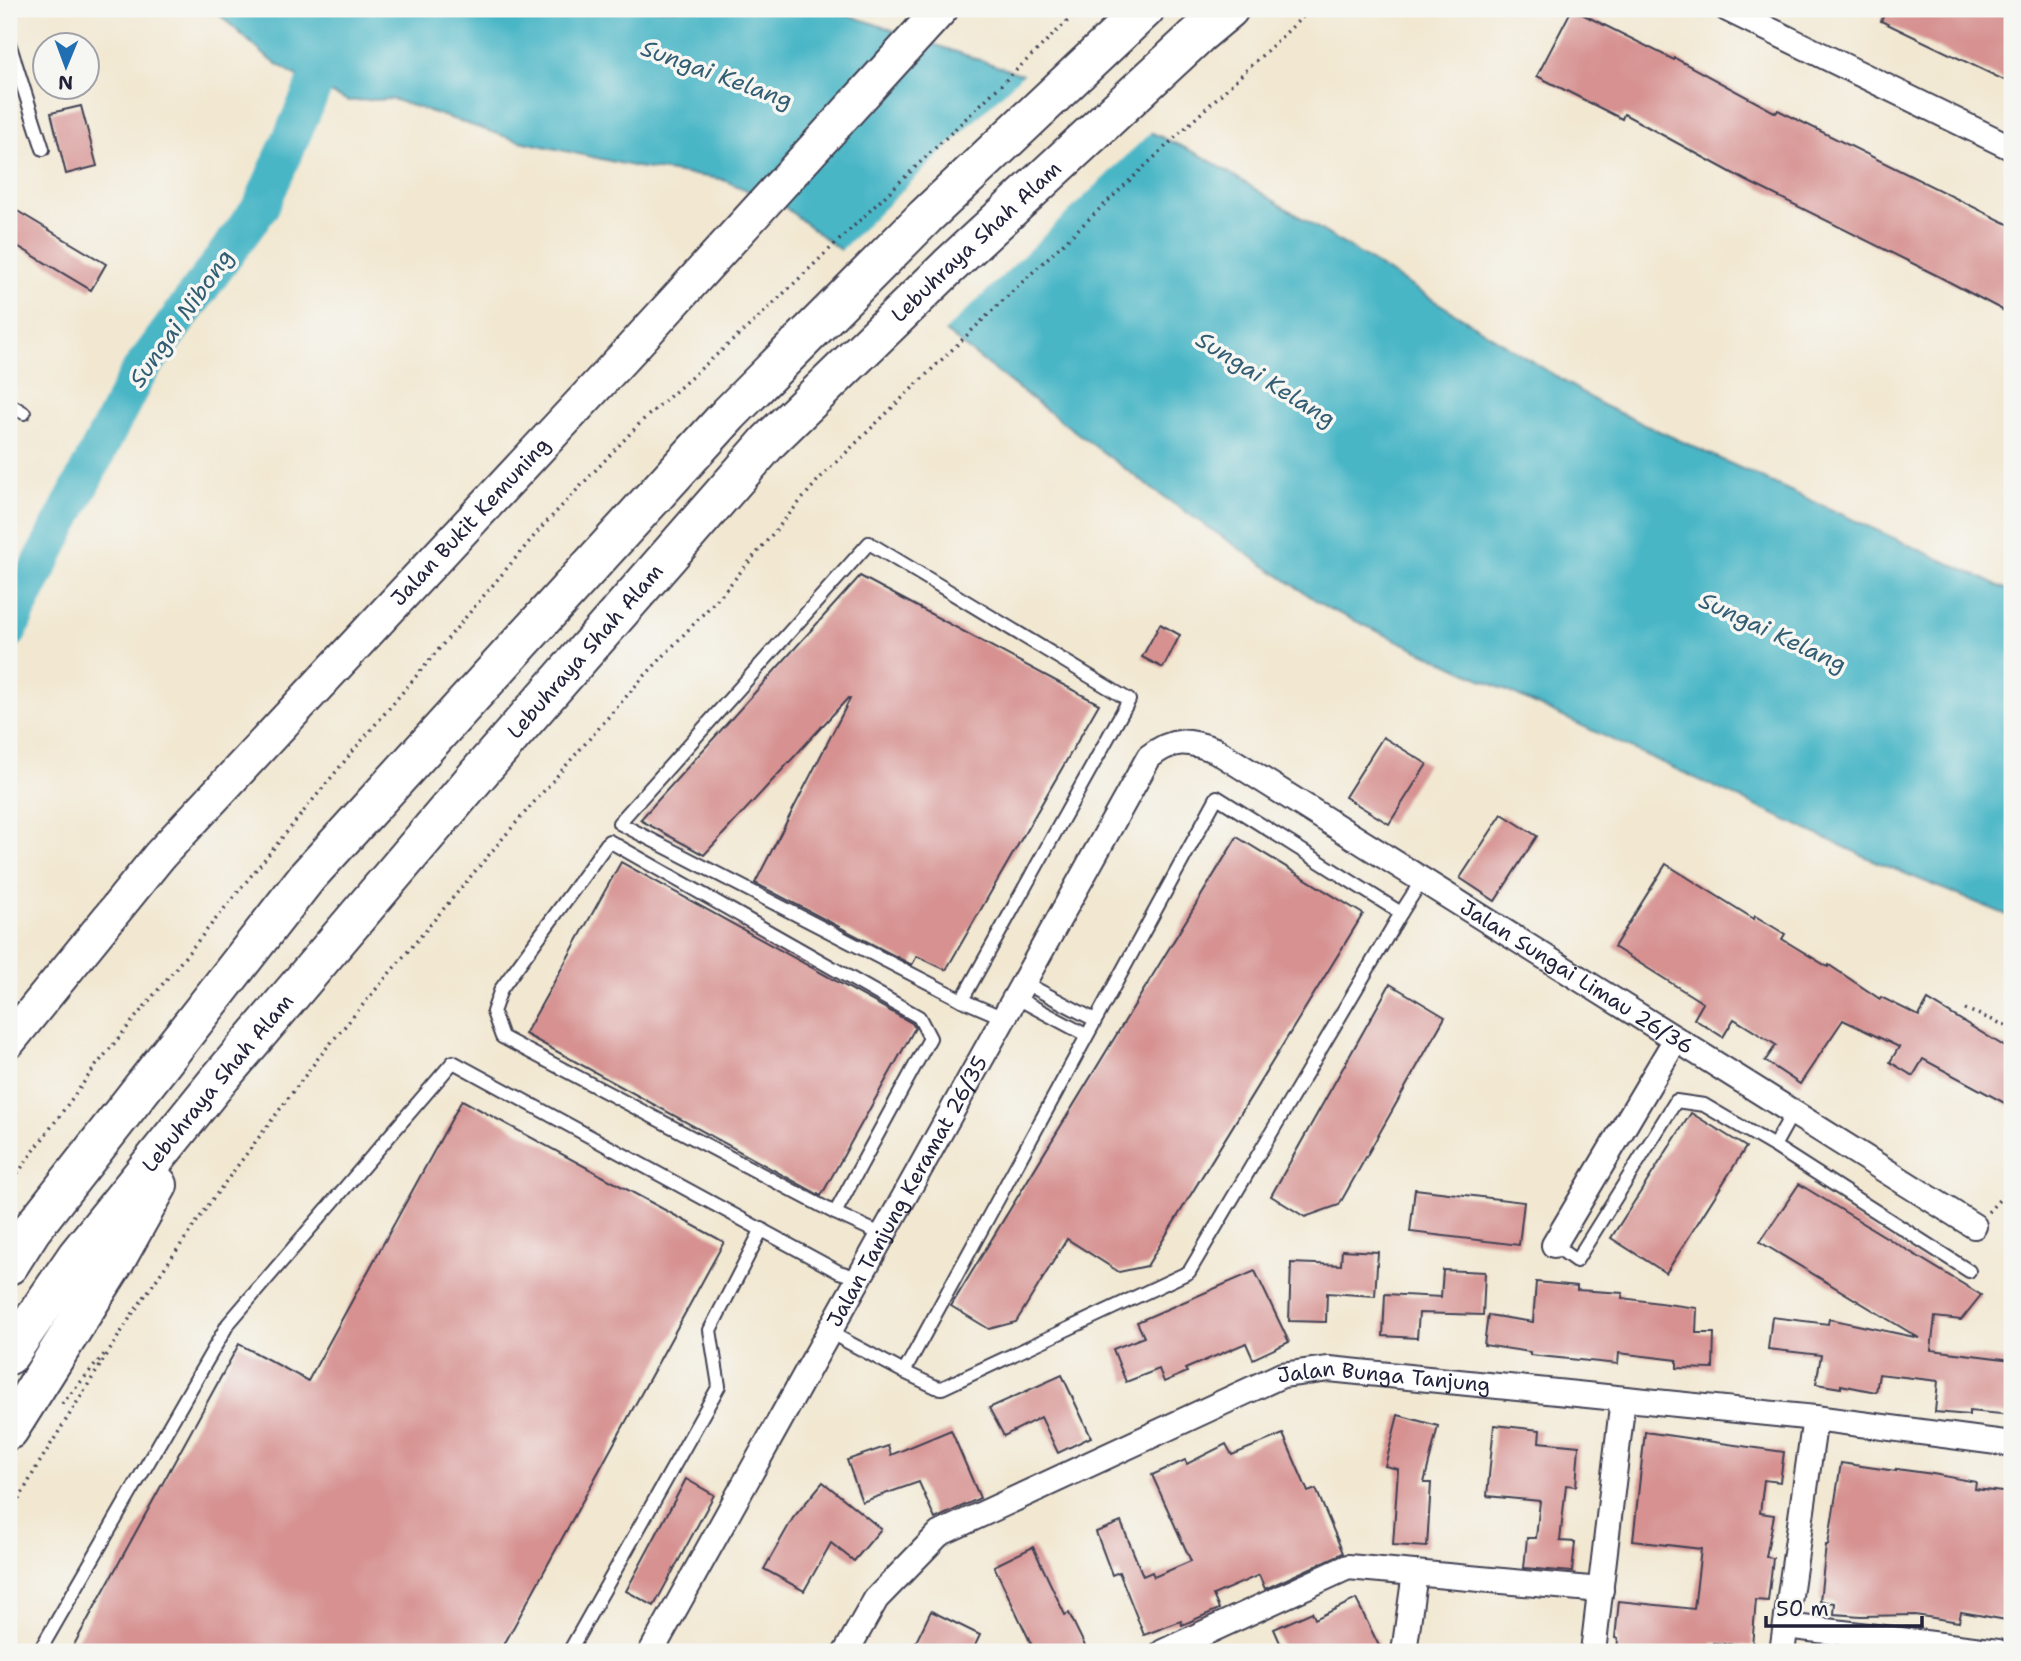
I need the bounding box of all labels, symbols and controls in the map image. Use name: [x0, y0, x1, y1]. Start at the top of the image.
north arrow: [32, 32, 102, 102]
water label: Sungai Kelang: [637, 33, 797, 115]
text: N: [58, 70, 73, 95]
street label: Lebuhraya Shah Alam: [885, 155, 1067, 329]
water label: Sungai Nibong: [122, 243, 240, 393]
water label: Sungai Kelang: [1191, 324, 1341, 434]
street label: Jalan Bukit Kemuning: [385, 431, 556, 612]
street label: Lebuhraya Shah Alam: [501, 558, 669, 745]
water label: Sungai Kelang: [1695, 585, 1851, 679]
street label: Jalan Sungai Limau 26/36: [1455, 893, 1699, 1061]
street label: Lebuhraya Shah Alam: [136, 988, 300, 1178]
street label: Jalan Tanjung Keramat 26/35: [820, 1051, 994, 1332]
street label: Jalan Bunga Tanjung: [1276, 1354, 1492, 1399]
scale bar: [1766, 1584, 1921, 1628]
text: 50 m: [1776, 1595, 1829, 1623]

